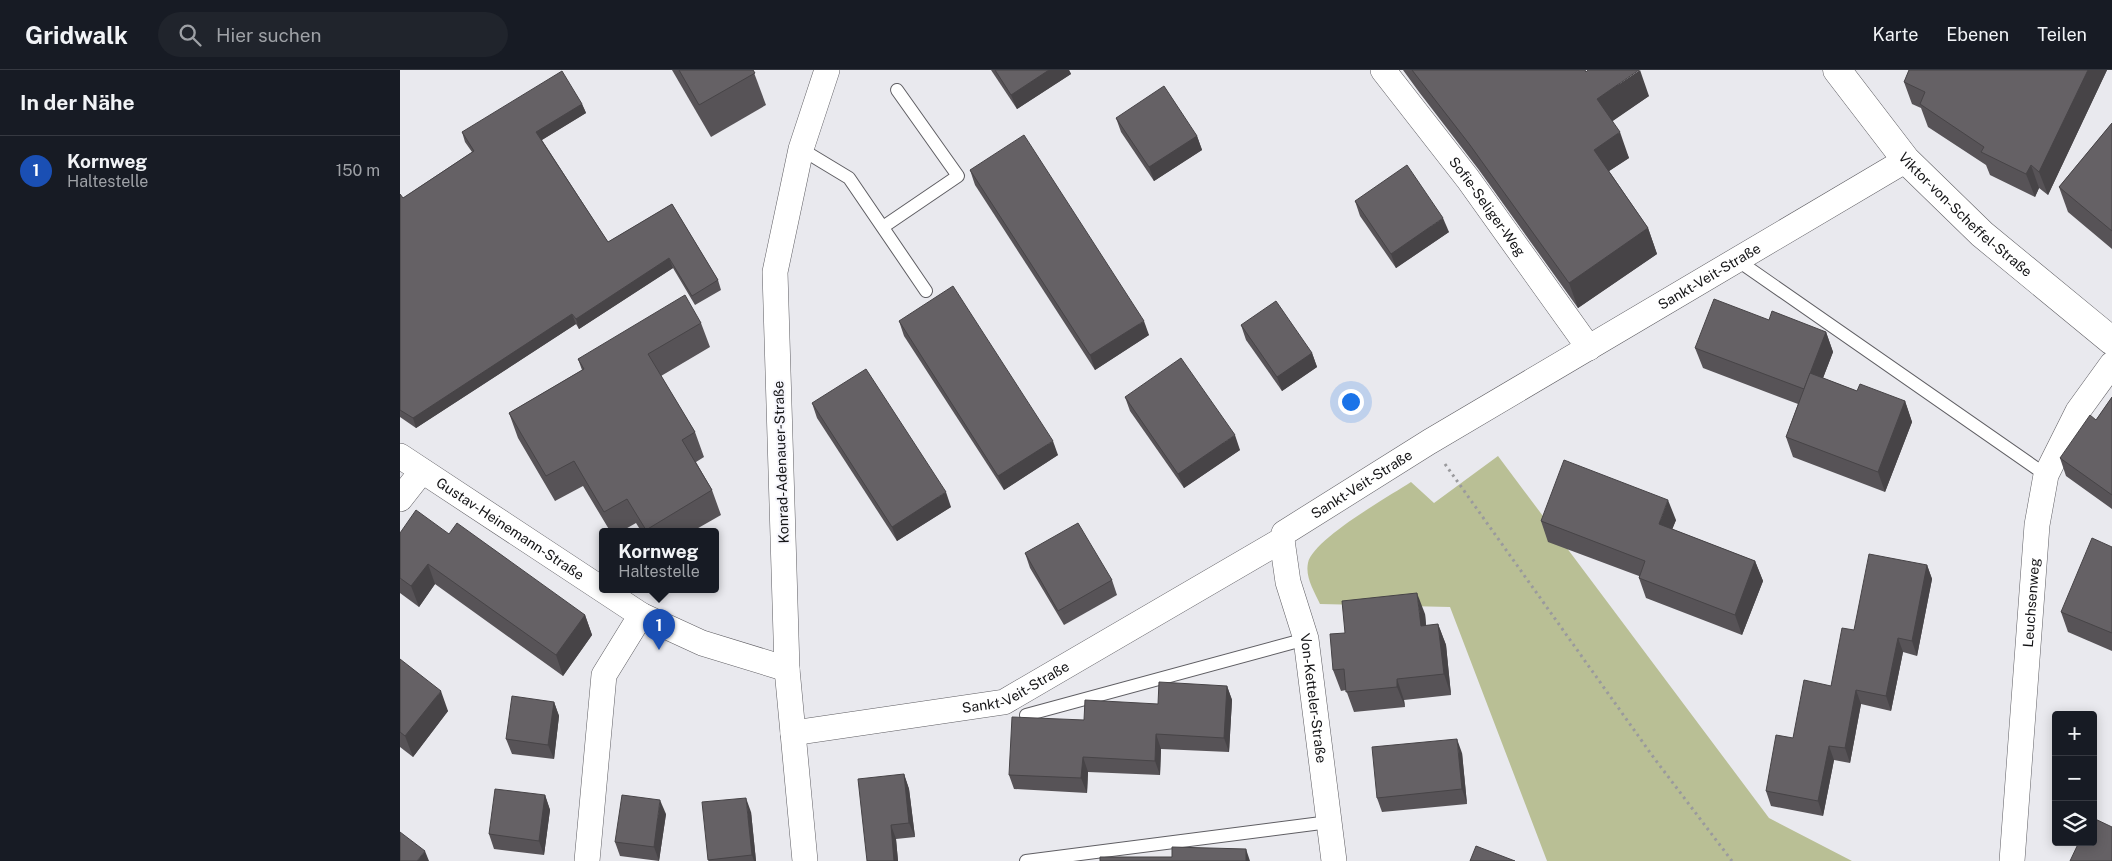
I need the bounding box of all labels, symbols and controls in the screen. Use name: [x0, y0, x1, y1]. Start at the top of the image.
search box: [158, 12, 508, 57]
text: Gridwalk: [25, 21, 128, 49]
icon: search: [176, 21, 204, 49]
text: Hier suchen: [216, 24, 321, 46]
text: Karte: [1873, 24, 1918, 45]
text: Ebenen: [1946, 24, 2009, 45]
text: Teilen: [2037, 24, 2087, 45]
text: In der Nähe: [20, 90, 135, 115]
street label: Viktor-von-Scheffel-Straße: [1895, 149, 2035, 280]
text: Kornweg: [67, 150, 147, 172]
street label: Sofie-Seliger-Weg: [1446, 154, 1529, 260]
text: 1: [33, 161, 39, 180]
text: 150 m: [336, 161, 380, 180]
text: Haltestelle: [67, 172, 148, 191]
street label: Sankt-Veit-Straße: [1655, 240, 1763, 313]
street label: Konrad-Adenauer-Straße: [770, 380, 792, 544]
your location: [1338, 389, 1364, 415]
street label: Sankt-Veit-Straße: [1308, 447, 1415, 522]
street label: Gustav-Heinemann-Straße: [433, 474, 587, 583]
popup: [599, 528, 719, 593]
text: Kornweg: [618, 540, 698, 562]
street label: Leuchsenweg: [2020, 557, 2043, 648]
text: Haltestelle: [618, 562, 700, 581]
pin: 1: [643, 609, 675, 650]
street label: Von-Ketteler-Straße: [1297, 632, 1330, 764]
street label: Sankt-Veit-Straße: [961, 658, 1072, 716]
map controls: [2052, 711, 2097, 846]
button: +: [2052, 711, 2097, 756]
button: −: [2052, 756, 2097, 801]
button: layers: [2052, 801, 2097, 846]

